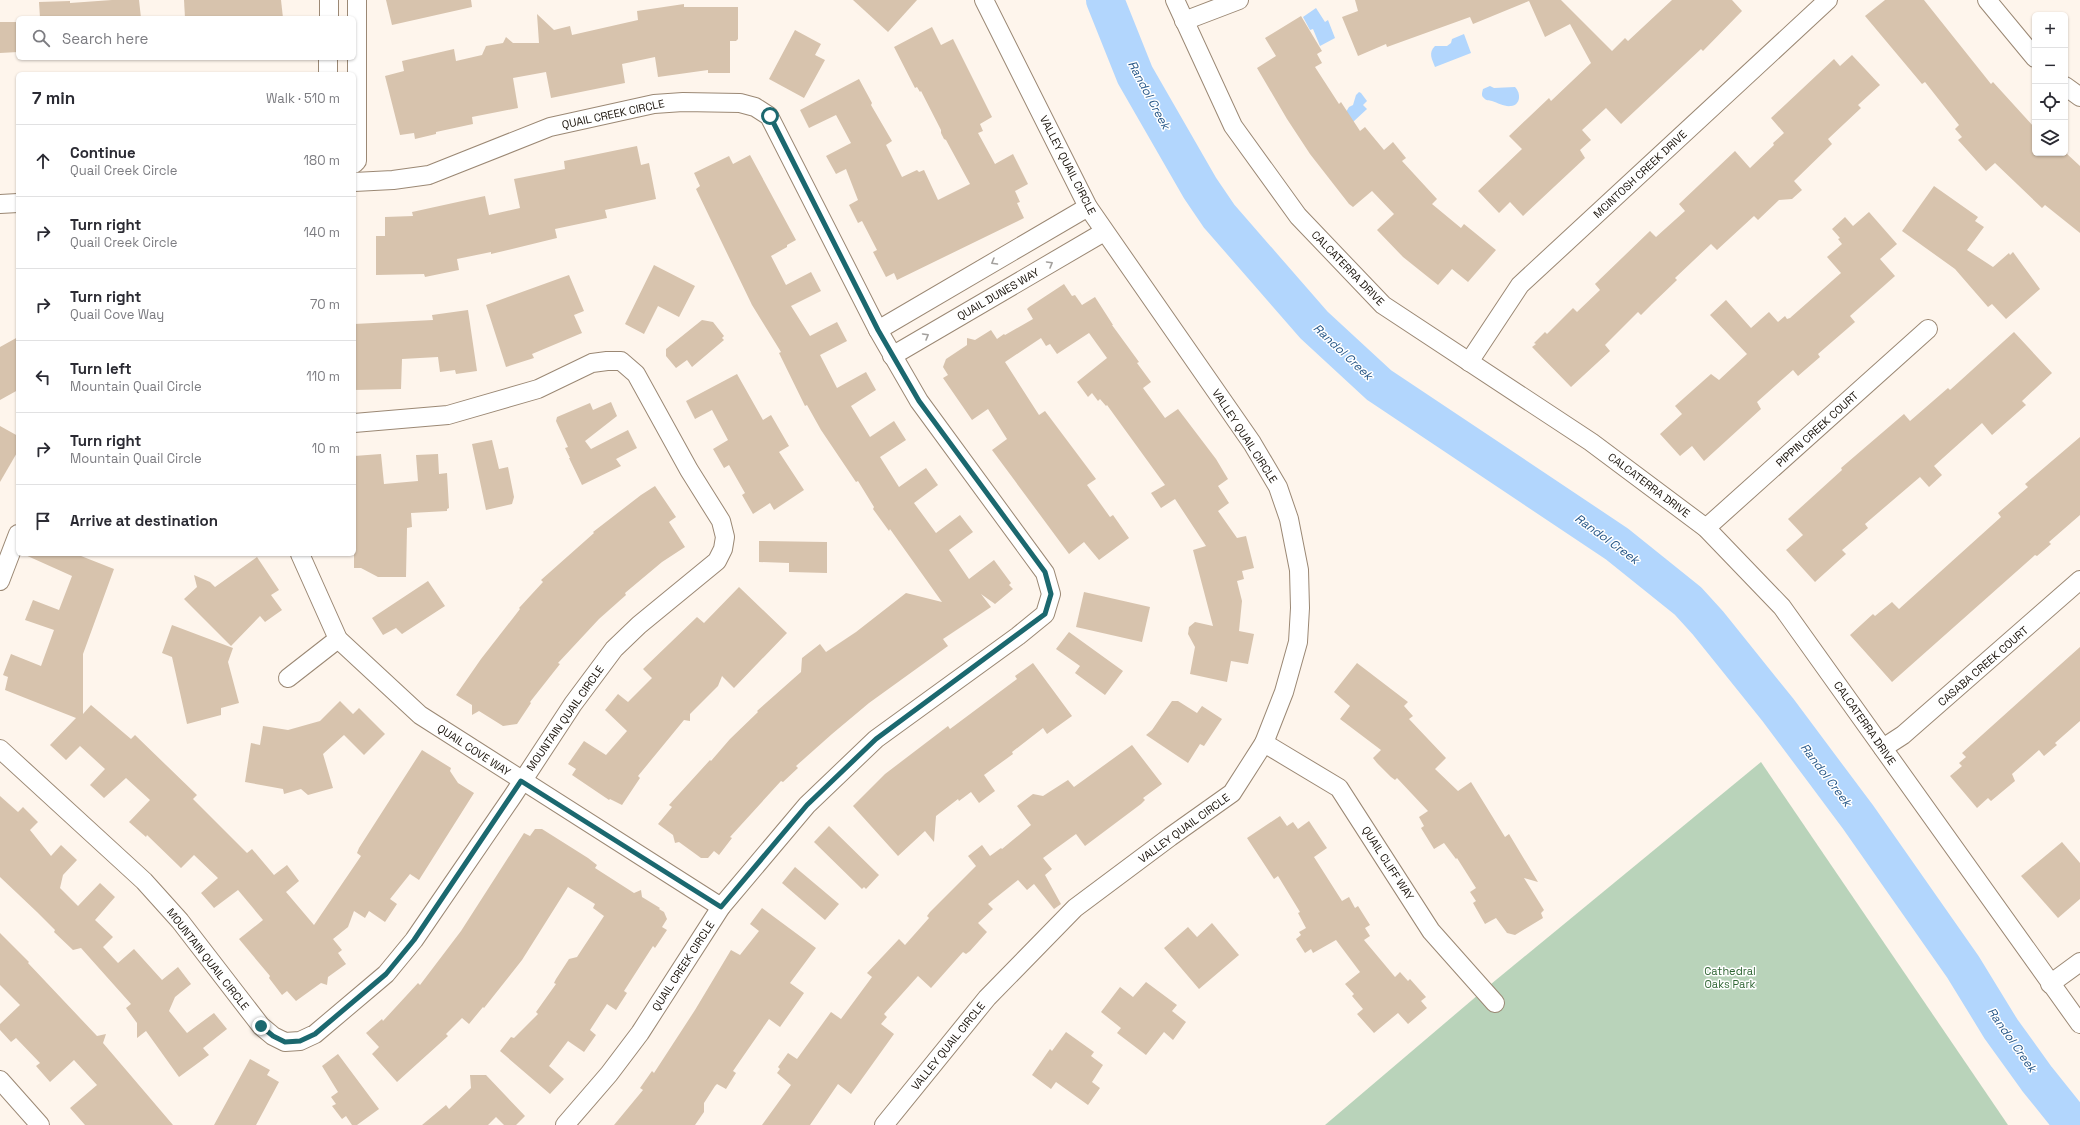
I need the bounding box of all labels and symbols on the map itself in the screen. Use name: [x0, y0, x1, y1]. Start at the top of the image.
water label: Randol Creek: [1124, 58, 1175, 134]
street label: QUAIL CREEK CIRCLE: [560, 96, 666, 132]
route start: [761, 107, 779, 125]
street label: VALLEY QUAIL CIRCLE: [1037, 113, 1099, 217]
street label: MCINTOSH CREEK DRIVE: [1590, 127, 1690, 221]
street label: CALCATERRA DRIVE: [1309, 228, 1387, 308]
one-way arrow: [991, 258, 998, 265]
one-way arrow: [1046, 261, 1054, 268]
street label: QUAIL DUNES WAY: [954, 265, 1042, 323]
water label: Randol Creek: [1310, 320, 1377, 385]
one-way arrow: [922, 334, 929, 341]
street label: VALLEY QUAIL CIRCLE: [1209, 386, 1281, 486]
street label: PIPPIN CREEK COURT: [1773, 388, 1862, 470]
street label: CALCATERRA DRIVE: [1605, 450, 1693, 520]
water label: Randol Creek: [1572, 510, 1644, 569]
street label: CASABA CREEK COURT: [1935, 623, 2032, 709]
street label: MOUNTAIN QUAIL CIRCLE: [523, 663, 607, 773]
street label: CALCATERRA DRIVE: [1831, 678, 1899, 768]
street label: QUAIL COVE WAY: [435, 721, 514, 779]
water label: Randol Creek: [1797, 740, 1856, 811]
street label: VALLEY QUAIL CIRCLE: [1136, 790, 1232, 866]
street label: QUAIL CLIFF WAY: [1359, 823, 1417, 903]
street label: MOUNTAIN QUAIL CIRCLE: [164, 905, 252, 1013]
street label: QUAIL CREEK CIRCLE: [649, 918, 717, 1014]
park label: Cathedral Oaks Park: [1704, 964, 1756, 991]
street label: VALLEY QUAIL CIRCLE: [908, 999, 988, 1093]
water label: Randol Creek: [1984, 1004, 2041, 1077]
route end: [252, 1017, 270, 1035]

